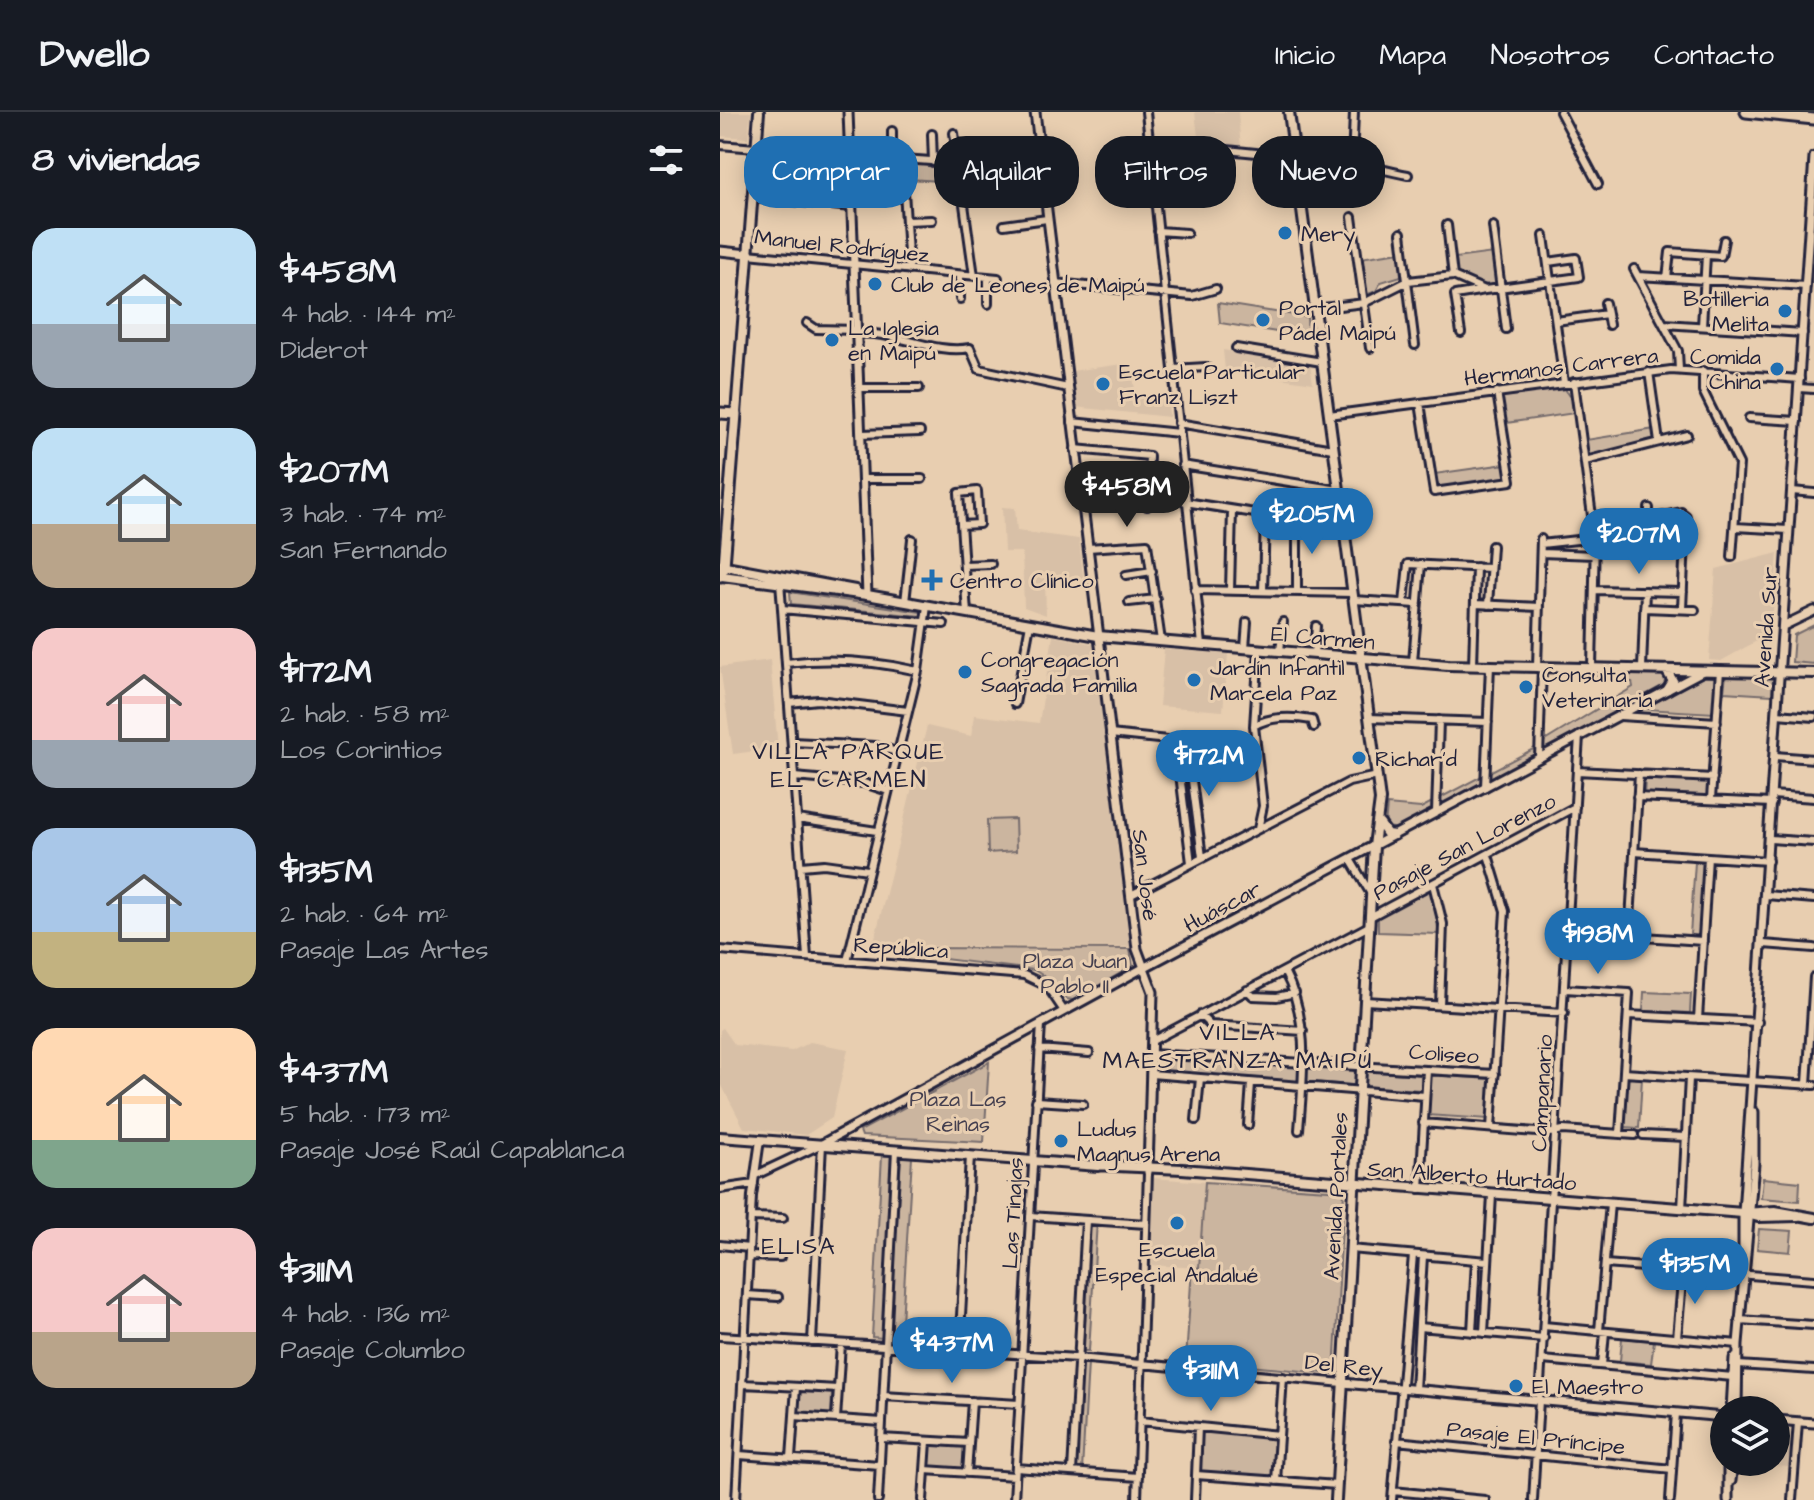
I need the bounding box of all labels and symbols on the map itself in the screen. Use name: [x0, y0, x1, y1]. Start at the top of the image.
place label: Mery: [1301, 219, 1355, 251]
street label: Manuel Rodríguez: [753, 222, 931, 272]
marker: Mery: [1276, 224, 1294, 242]
place label: Club de Leones de Maipú: [891, 270, 1145, 301]
marker: Club de Leones de Maipú: [866, 275, 884, 293]
place label: Botilleria Melita: [1683, 284, 1769, 340]
place label: Portal Pádel Maipú: [1279, 293, 1396, 349]
marker: Botilleria Melita: [1776, 302, 1794, 320]
marker: Portal Pádel Maipú: [1254, 311, 1272, 329]
place label: La Iglesia en Maipú: [848, 313, 939, 369]
marker: La Iglesia en Maipú: [823, 331, 841, 349]
street label: Hermanos Carrera: [1462, 340, 1660, 395]
place label: Comida China: [1690, 342, 1761, 398]
place label: Escuela Particular Franz Liszt: [1119, 357, 1305, 413]
marker: Comida China: [1768, 360, 1786, 378]
marker: Escuela Particular Franz Liszt: [1094, 375, 1112, 393]
pin: $458M: [1071, 461, 1183, 529]
pin: $205M: [1256, 488, 1368, 556]
pin: $207M: [1583, 508, 1695, 576]
place label: Centro Clínico: [950, 566, 1094, 597]
street label: Avenida Sur: [1747, 566, 1786, 688]
marker: Centro Clínico: [921, 569, 943, 591]
street label: El Carmen: [1270, 619, 1376, 658]
place label: Congregación Sagrada Familia: [981, 645, 1137, 702]
place label: Jardín Infantil Marcela Paz: [1210, 653, 1345, 709]
place label: Consulta Veterinaria: [1542, 660, 1653, 716]
marker: Congregación Sagrada Familia: [956, 663, 974, 681]
marker: Jardín Infantil Marcela Paz: [1185, 671, 1203, 689]
marker: Consulta Veterinaria: [1517, 678, 1535, 696]
pin: $172M: [1153, 730, 1265, 798]
district label: VILLA PARQUE EL CARMEN: [752, 735, 946, 797]
place label: Richar'd: [1375, 744, 1457, 775]
marker: Richar'd: [1350, 749, 1368, 767]
street label: Pasaje San Lorenzo: [1368, 786, 1562, 909]
street label: San José: [1124, 828, 1166, 923]
street label: Huáscar: [1178, 874, 1267, 941]
pin: $198M: [1542, 908, 1654, 976]
street label: República: [852, 930, 949, 967]
park label: Plaza Juan Pablo II: [1023, 946, 1127, 1002]
district label: VILLA MAESTRANZA MAIPÚ: [1103, 1016, 1373, 1078]
street label: Campanario: [1524, 1033, 1561, 1152]
street label: Coliseo: [1408, 1037, 1481, 1072]
park label: Plaza Las Reinas: [909, 1084, 1007, 1140]
street label: Avenida Portales: [1317, 1111, 1356, 1281]
place label: Ludus Magnus Arena: [1077, 1114, 1220, 1171]
marker: Ludus Magnus Arena: [1052, 1132, 1070, 1150]
street label: San Alberto Hurtado: [1366, 1154, 1578, 1199]
street label: Las Tinajas: [995, 1157, 1032, 1270]
marker: Escuela Especial Andalué: [1168, 1214, 1186, 1232]
district label: ELISA: [761, 1230, 837, 1264]
place label: Escuela Especial Andalué: [1095, 1235, 1259, 1291]
pin: $135M: [1639, 1238, 1751, 1306]
pin: $437M: [896, 1317, 1008, 1385]
pin: $311M: [1155, 1345, 1267, 1413]
street label: Del Rey: [1303, 1347, 1384, 1387]
place label: El Maestro: [1532, 1372, 1644, 1403]
marker: El Maestro: [1507, 1377, 1525, 1395]
street label: Pasaje El Príncipe: [1445, 1414, 1627, 1463]

